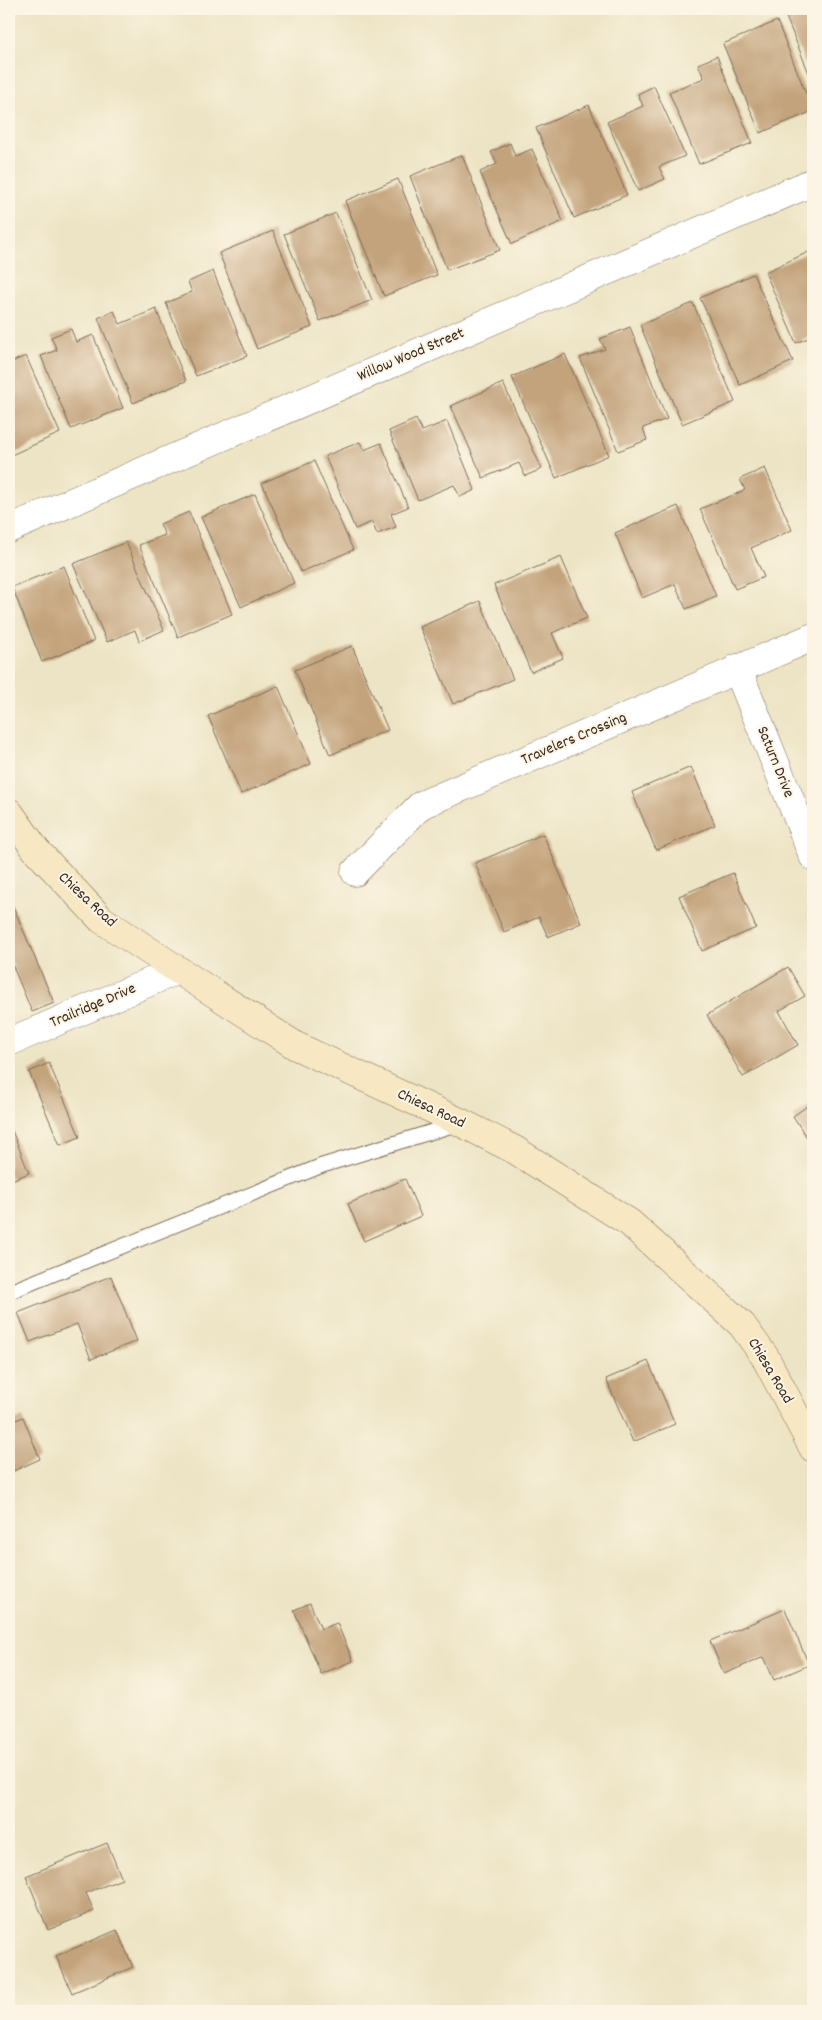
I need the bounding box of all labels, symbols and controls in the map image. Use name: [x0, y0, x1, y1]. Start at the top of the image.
street label: Willow Wood Street: [354, 322, 468, 388]
street label: Travelers Crossing: [518, 706, 630, 772]
street label: Saturn Drive: [750, 723, 800, 801]
street label: Chiesa Road: [52, 867, 122, 933]
street label: Trailridge Drive: [46, 978, 140, 1034]
street label: Chiesa Road: [393, 1083, 469, 1135]
street label: Chiesa Road: [741, 1334, 799, 1408]

